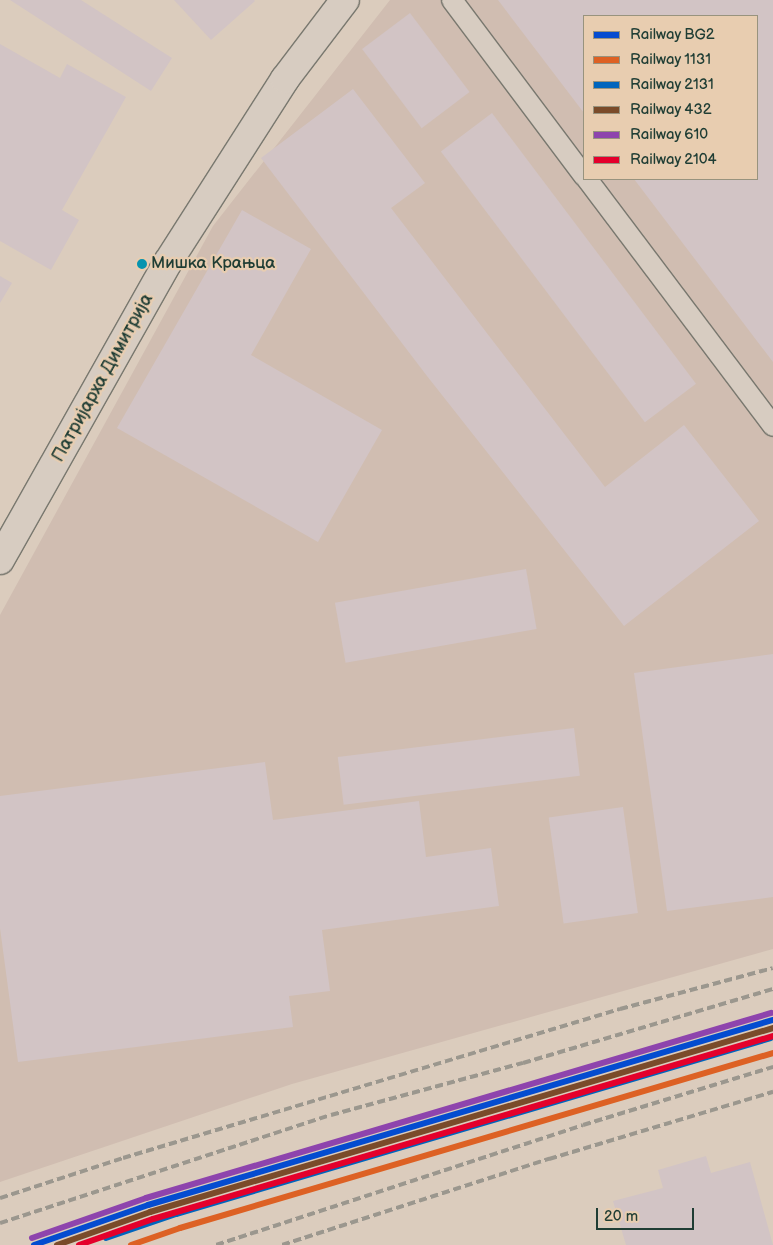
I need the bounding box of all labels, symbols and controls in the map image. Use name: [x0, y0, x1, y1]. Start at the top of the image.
legend: [583, 15, 758, 180]
text: Railway BG2: [630, 25, 715, 44]
text: Railway 1131: [630, 50, 711, 69]
text: Railway 2131: [630, 75, 714, 94]
text: Railway 432: [630, 100, 712, 119]
text: Railway 610: [630, 125, 708, 144]
text: Railway 2104: [630, 150, 717, 169]
place label: Мишка Крањца: [151, 254, 275, 274]
marker: Мишка Крањца: [137, 259, 147, 269]
street label: Патријарха Димитрија: [48, 290, 158, 466]
scale bar: [598, 1198, 696, 1230]
text: 20 m: [604, 1207, 638, 1226]

